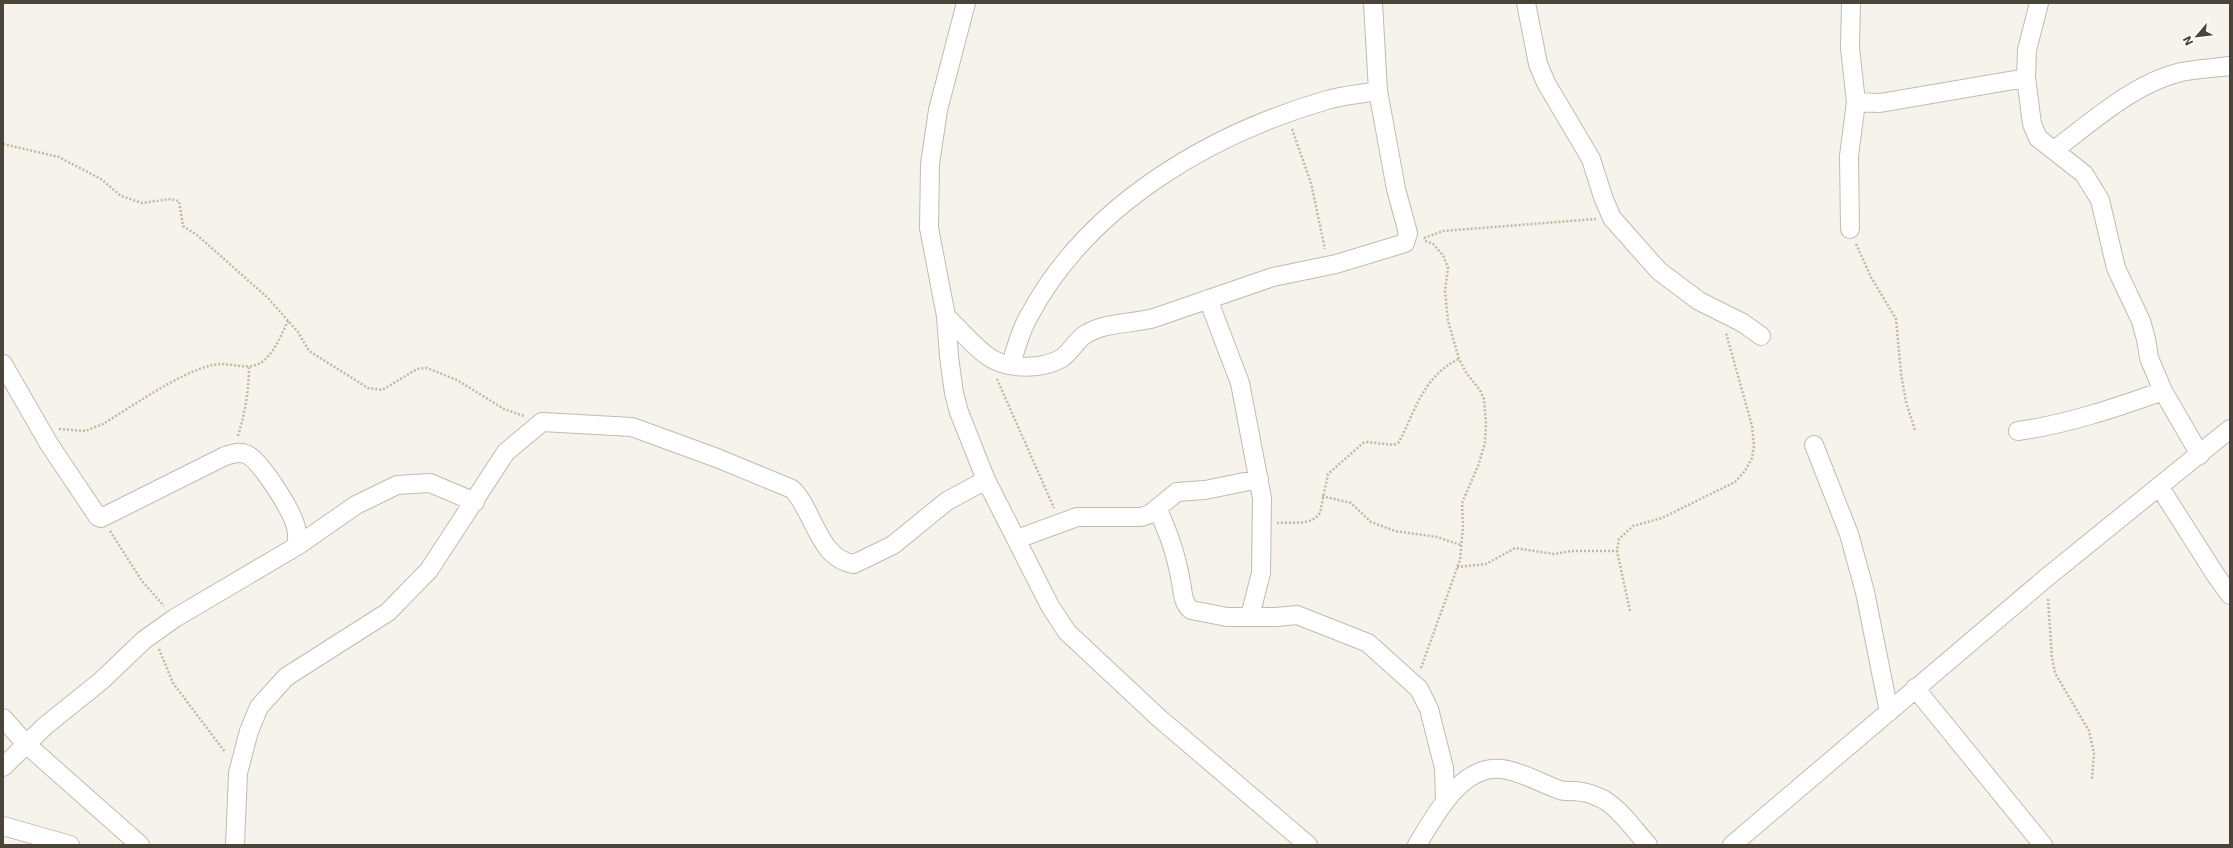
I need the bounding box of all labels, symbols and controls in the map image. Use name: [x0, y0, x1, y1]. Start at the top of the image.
north arrow: [2177, 16, 2217, 56]
text: N: [2181, 33, 2197, 48]

